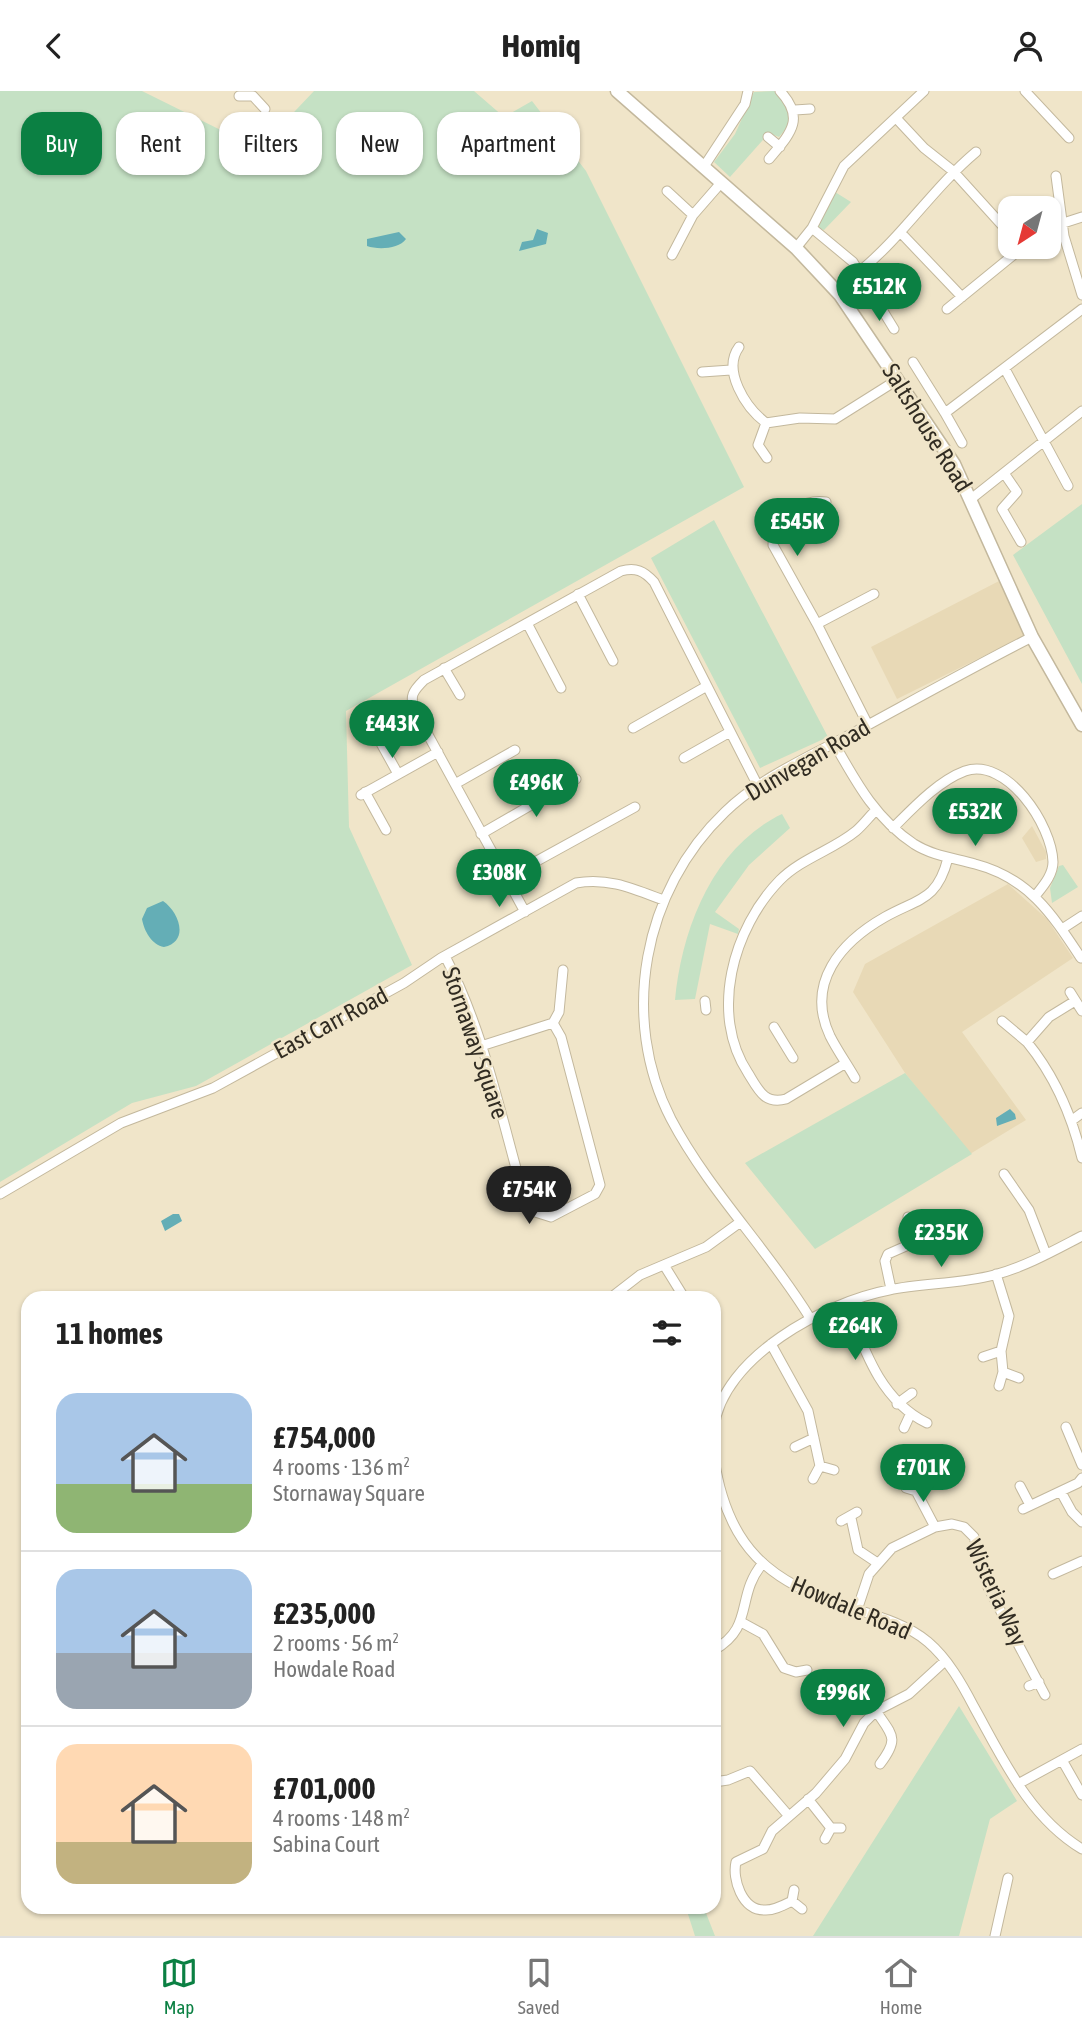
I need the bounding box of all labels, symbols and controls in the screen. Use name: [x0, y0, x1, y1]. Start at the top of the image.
icon: back: [35, 27, 73, 65]
text: Homiq: [501, 27, 581, 64]
icon: person: [1009, 27, 1047, 65]
chip: Buy: [21, 112, 102, 175]
chip: Rent: [116, 112, 205, 175]
chip: Filters: [219, 112, 322, 175]
chip: New: [336, 112, 423, 175]
chip: Apartment: [437, 112, 580, 175]
north arrow: [998, 196, 1060, 259]
map controls: [998, 196, 1061, 259]
pin: £512K: [830, 264, 928, 323]
text: £512K: [852, 273, 906, 299]
street label: Saltshouse Road: [877, 359, 978, 497]
pin: £545K: [748, 498, 846, 558]
text: £545K: [770, 508, 824, 534]
pin: £443K: [343, 701, 441, 760]
text: £443K: [365, 710, 419, 736]
street label: Dunvegan Road: [741, 713, 875, 806]
pin: £496K: [487, 759, 585, 819]
text: £496K: [509, 769, 563, 795]
pin: £532K: [926, 789, 1024, 848]
text: £532K: [948, 798, 1002, 824]
pin: £308K: [450, 849, 548, 909]
text: £308K: [472, 859, 526, 885]
street label: Stornaway Square: [437, 963, 514, 1122]
street label: East Carr Road: [269, 981, 392, 1064]
pin: £754K: [480, 1167, 578, 1226]
text: £754K: [502, 1176, 556, 1202]
pin: £235K: [892, 1209, 990, 1269]
text: £235K: [914, 1219, 968, 1245]
pin: £264K: [806, 1303, 904, 1362]
text: £264K: [828, 1312, 882, 1338]
icon: filters: [648, 1314, 686, 1352]
text: 11 homes: [56, 1316, 163, 1350]
text: £754,000: [273, 1420, 376, 1454]
icon: home: [112, 1421, 196, 1505]
pin: £701K: [874, 1445, 972, 1504]
text: 4 rooms · 136 m²: [273, 1454, 410, 1480]
text: £701K: [896, 1454, 950, 1480]
text: Stornaway Square: [273, 1480, 425, 1506]
street label: Wisteria Way: [960, 1536, 1033, 1650]
street label: Howdale Road: [787, 1570, 915, 1645]
text: £235,000: [273, 1596, 376, 1630]
icon: home: [112, 1597, 196, 1681]
text: 2 rooms · 56 m²: [273, 1630, 399, 1656]
text: Howdale Road: [273, 1656, 395, 1682]
pin: £996K: [794, 1669, 892, 1729]
text: £996K: [816, 1679, 870, 1705]
text: £701,000: [273, 1771, 376, 1805]
icon: home: [112, 1772, 196, 1856]
text: 4 rooms · 148 m²: [273, 1805, 410, 1831]
text: Sabina Court: [273, 1831, 380, 1857]
tab: Map: [160, 1954, 198, 2018]
tab: Saved: [518, 1954, 560, 2018]
tab: Home: [880, 1954, 922, 2018]

